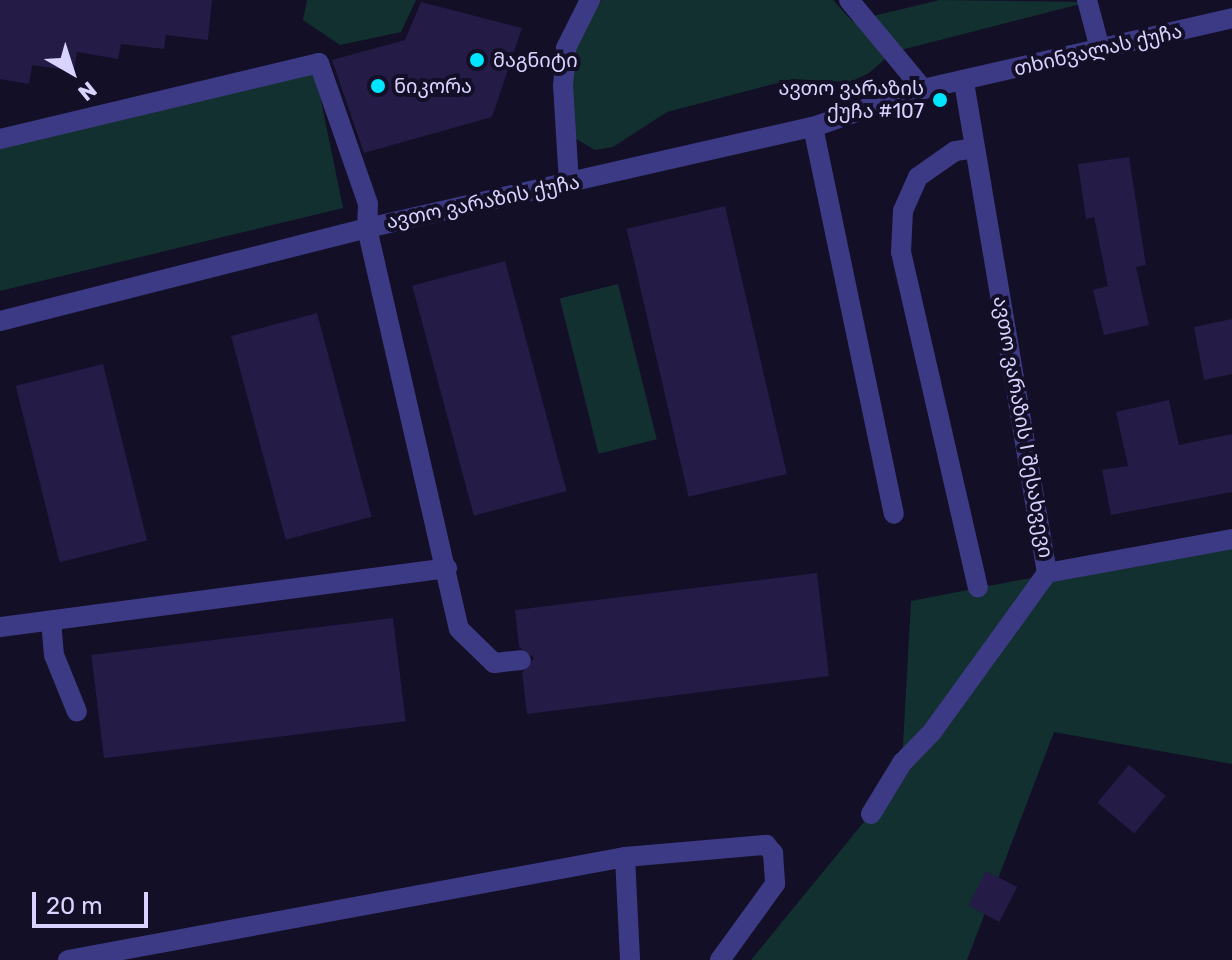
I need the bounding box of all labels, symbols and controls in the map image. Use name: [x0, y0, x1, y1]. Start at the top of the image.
street label: თხინვალას ქუჩა: [1012, 19, 1184, 81]
north arrow: [32, 32, 112, 112]
place label: მაგნიტი: [493, 48, 578, 72]
marker: მაგნიტი: [468, 51, 486, 69]
place label: ნიკორა: [394, 74, 472, 98]
text: N: [73, 76, 102, 107]
place label: ავთო ვარაზის ქუჩა #107: [779, 76, 924, 123]
marker: ნიკორა: [369, 77, 387, 95]
marker: ავთო ვარაზის ქუჩა #107: [931, 91, 949, 109]
street label: ავთო ვარაზის ქუჩა: [384, 170, 582, 234]
street label: ავთო ვარაზის I შესახვევი: [988, 294, 1058, 560]
scale bar: [36, 876, 152, 926]
text: 20 m: [46, 892, 103, 920]

